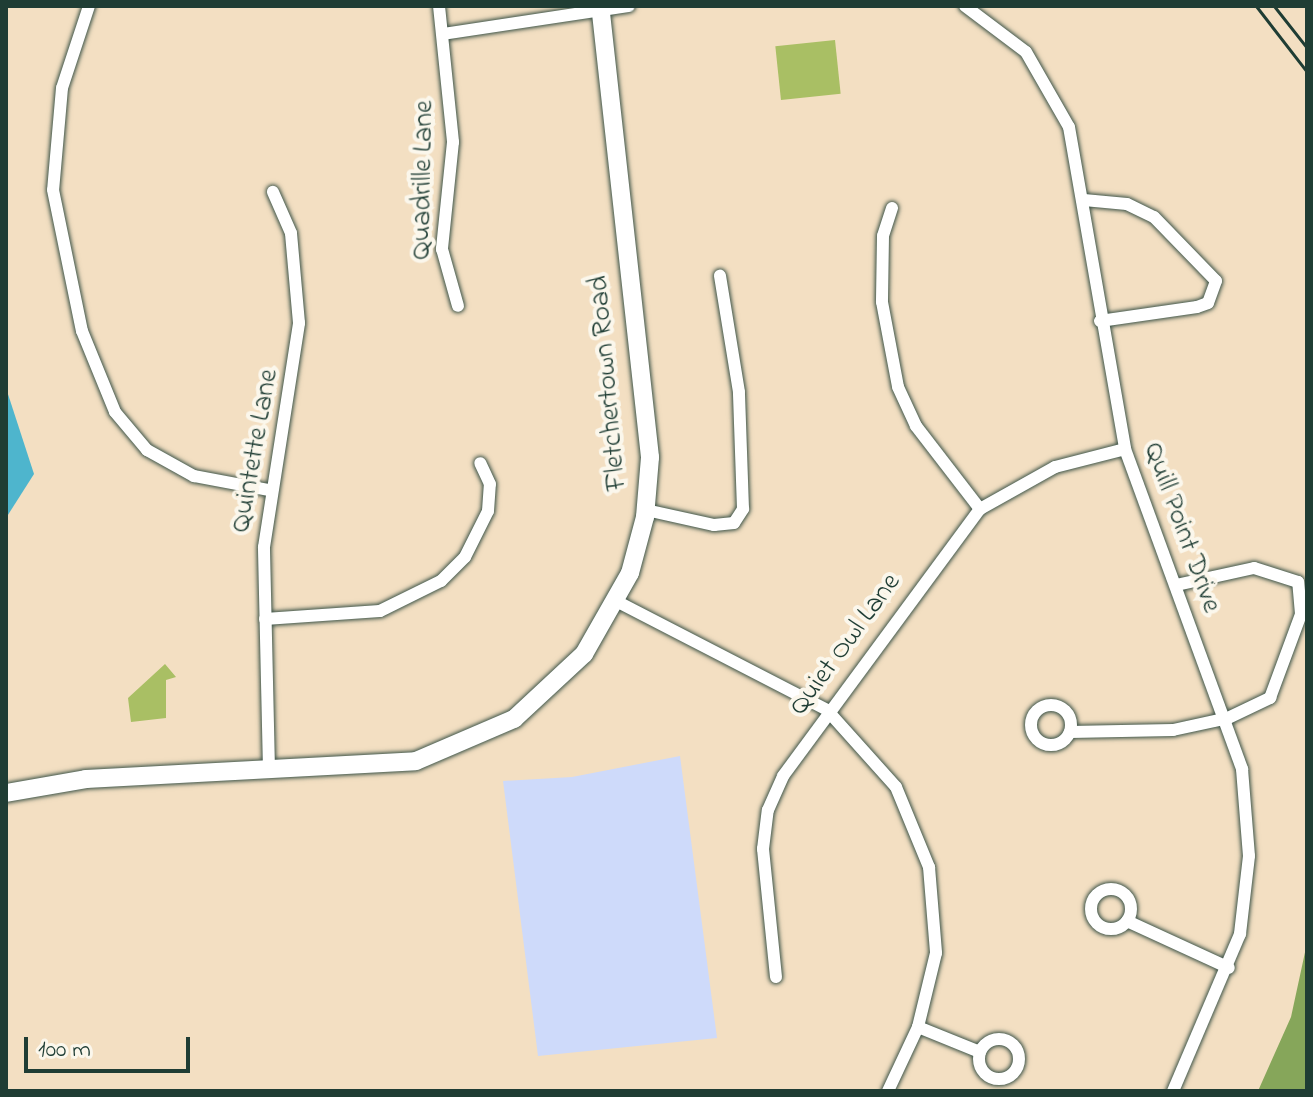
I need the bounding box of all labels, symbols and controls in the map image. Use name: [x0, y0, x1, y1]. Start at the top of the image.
street label: Quadrille Lane: [406, 100, 442, 260]
street label: Fletchertown Road: [583, 274, 635, 492]
street label: Quintette Lane: [225, 367, 287, 535]
street label: Quill Point Drive: [1135, 439, 1227, 617]
street label: Quiet Owl Lane: [783, 567, 909, 723]
scale bar: [28, 1021, 194, 1071]
text: 100 m: [38, 1033, 91, 1068]

